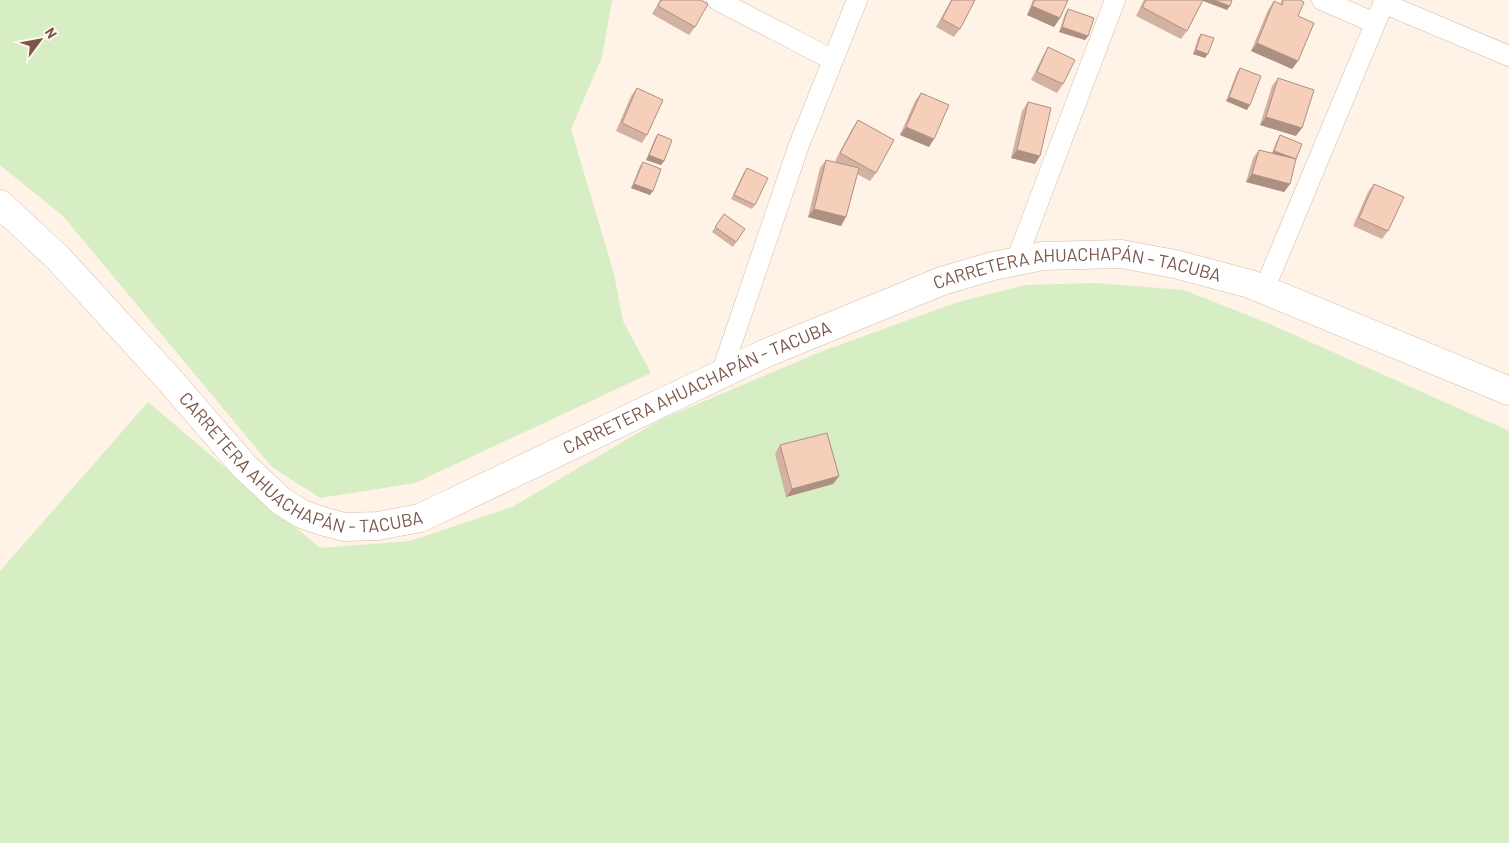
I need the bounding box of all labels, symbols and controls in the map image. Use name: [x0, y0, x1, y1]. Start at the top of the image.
north arrow: [15, 15, 65, 65]
text: N: [42, 24, 61, 41]
street label: CARRETERA AHUACHAPÁN - TACUBA: [929, 242, 1224, 294]
street label: CARRETERA AHUACHAPÁN - TACUBA: [559, 316, 834, 458]
street label: CARRETERA AHUACHAPÁN - TACUBA: [175, 387, 425, 537]

